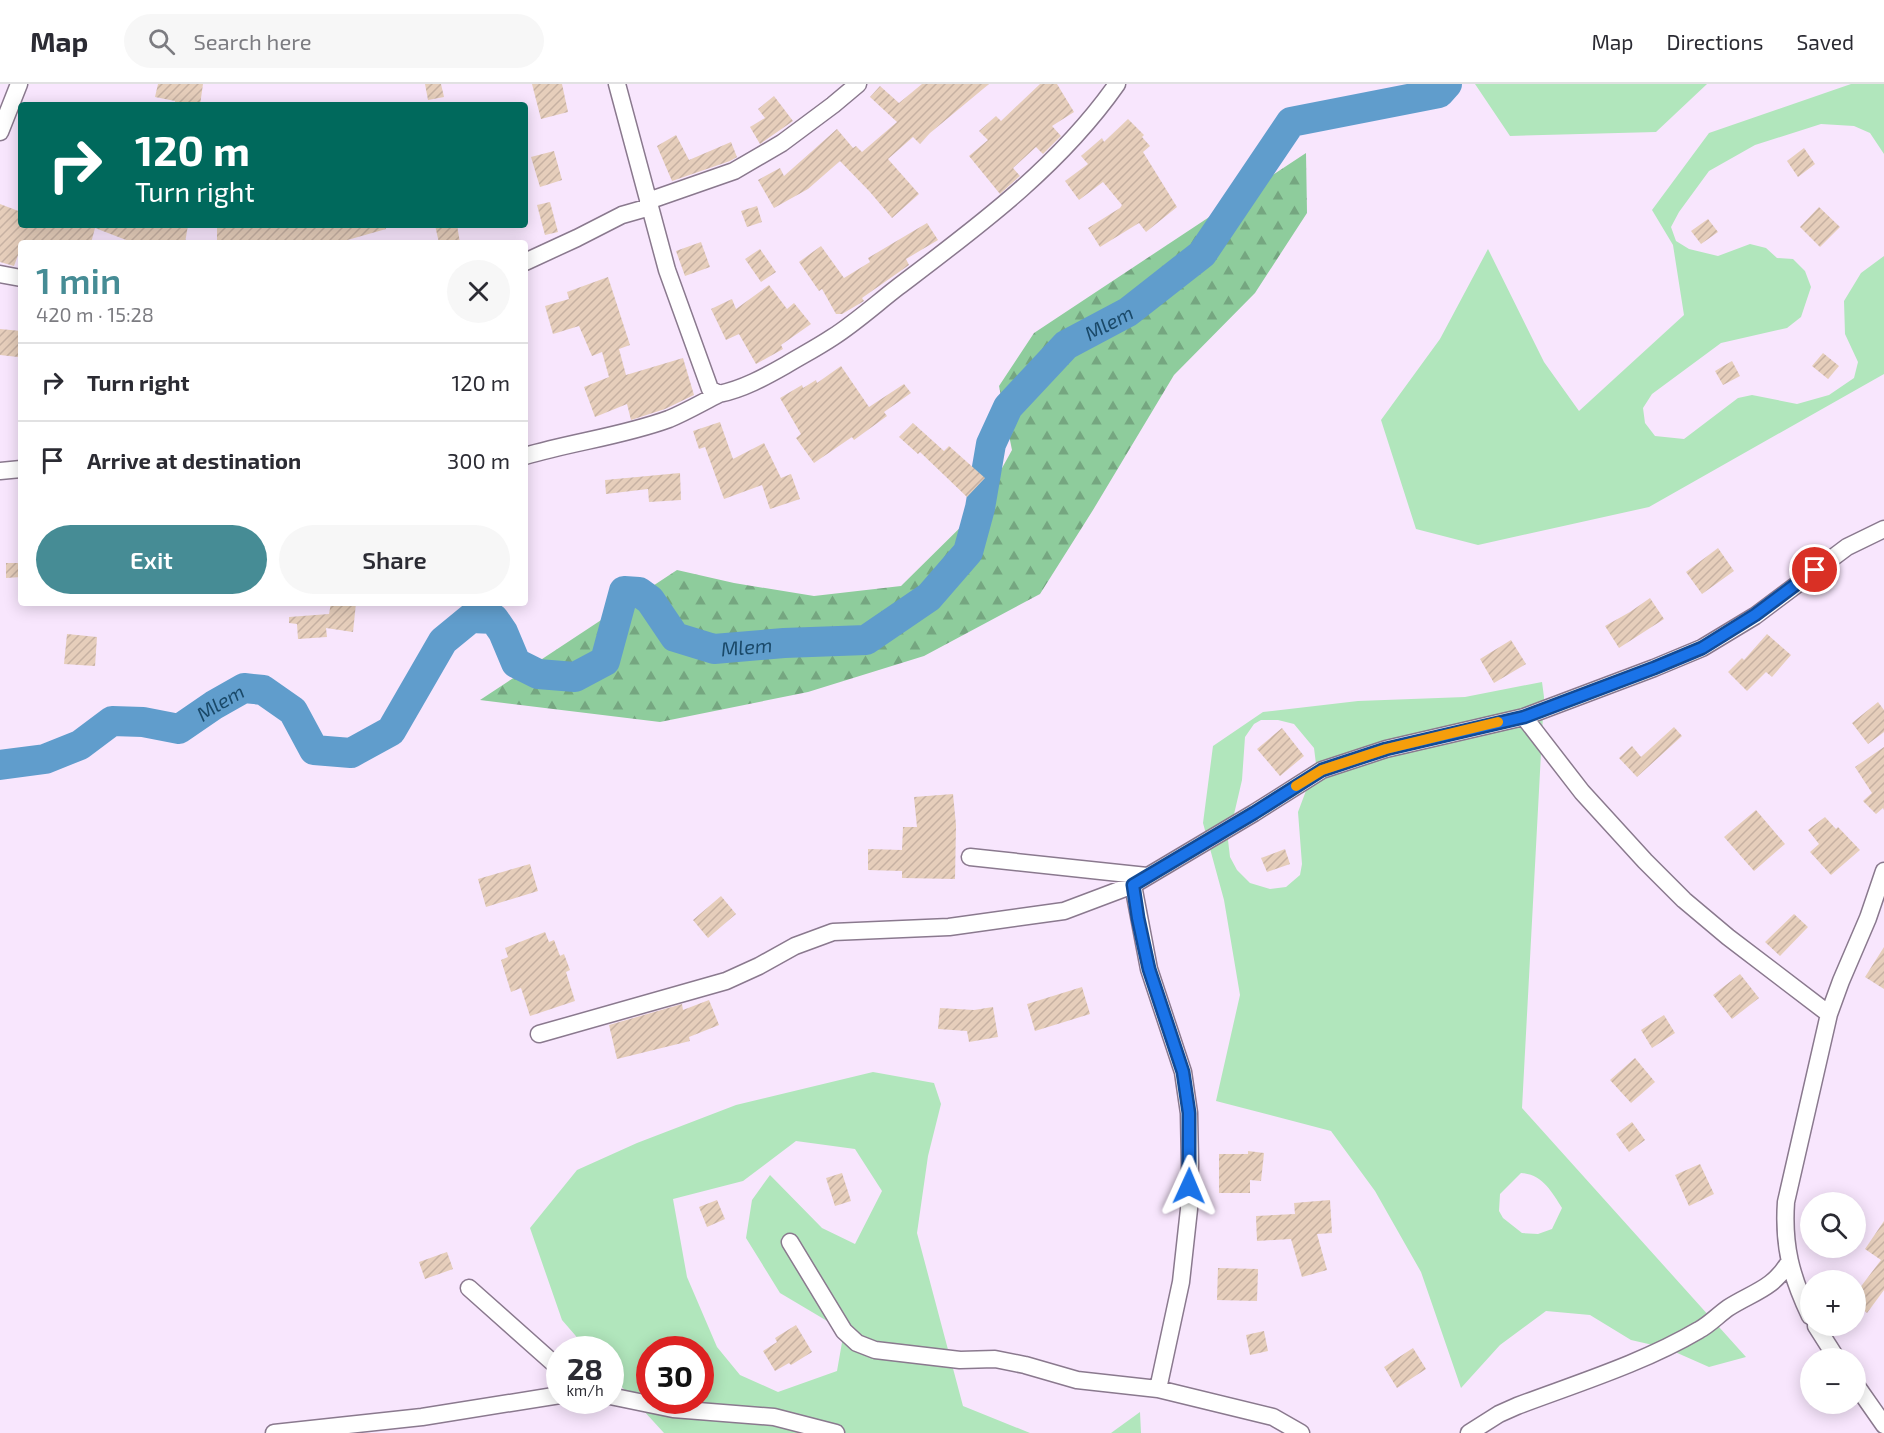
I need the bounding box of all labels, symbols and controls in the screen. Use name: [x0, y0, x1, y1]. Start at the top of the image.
search box: [124, 14, 544, 68]
text: Map: [30, 24, 88, 58]
icon: search: [145, 25, 178, 58]
text: Search here: [193, 28, 312, 54]
text: Map: [1591, 29, 1634, 54]
text: Directions: [1667, 29, 1763, 54]
text: Saved: [1796, 29, 1854, 54]
text: 120 m: [135, 124, 250, 174]
icon: right: [36, 126, 114, 204]
text: Turn right: [135, 175, 255, 207]
text: 1 min: [36, 258, 121, 301]
button: close: [447, 260, 510, 323]
water label: Mlem: [1080, 300, 1137, 345]
text: 420 m · 15:28: [36, 302, 154, 326]
icon: right: [36, 366, 69, 399]
text: Turn right: [87, 369, 189, 395]
text: 120 m: [451, 369, 510, 395]
icon: arrive: [36, 444, 69, 477]
text: Arrive at destination: [87, 447, 301, 473]
text: 300 m: [447, 447, 510, 473]
button: Exit: [36, 525, 267, 594]
button: Share: [279, 525, 510, 594]
pin: [1789, 544, 1840, 595]
icon: arrive: [1798, 553, 1831, 586]
water label: Mlem: [720, 632, 773, 660]
water label: Mlem: [192, 678, 248, 726]
position arrow: [1157, 1154, 1221, 1218]
map controls: [1800, 1192, 1866, 1414]
button: search: [1800, 1192, 1866, 1258]
button: +: [1800, 1270, 1866, 1336]
speed limit sign: 30: [636, 1336, 714, 1414]
button: −: [1800, 1348, 1866, 1414]
text: 28: [567, 1350, 603, 1386]
text: km/h: [566, 1381, 604, 1399]

